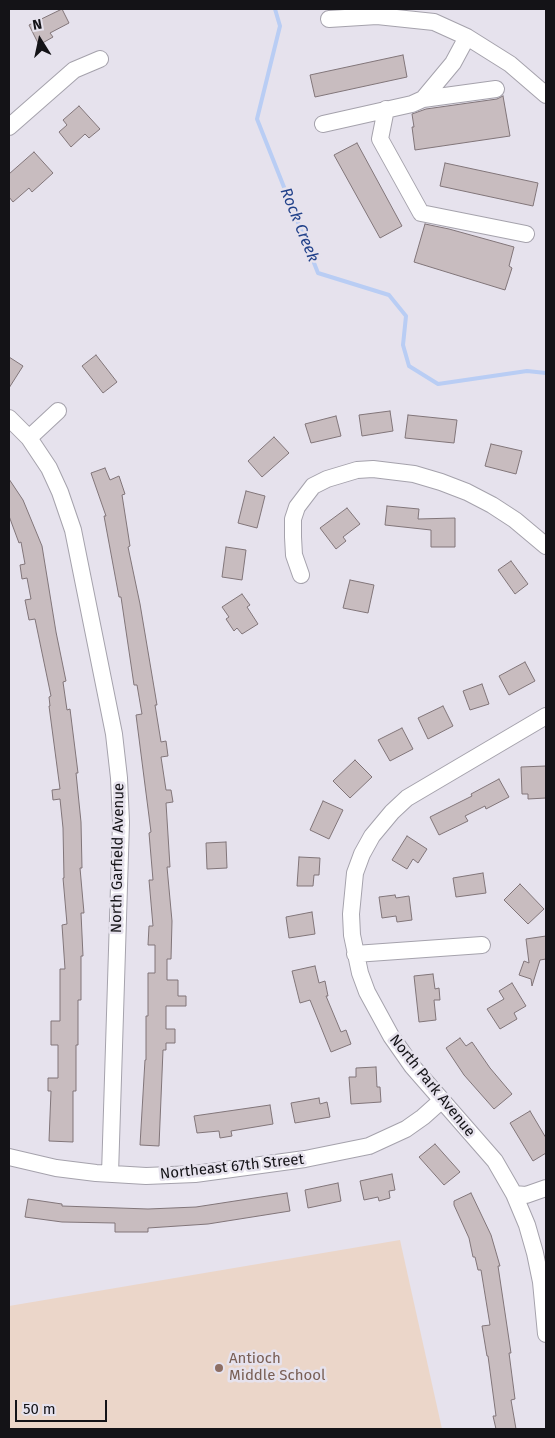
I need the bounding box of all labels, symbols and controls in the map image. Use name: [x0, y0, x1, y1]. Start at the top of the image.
north arrow: [15, 15, 65, 65]
text: N: [31, 16, 43, 34]
water label: Rock Creek: [275, 185, 323, 265]
street label: North Garfield Avenue: [108, 783, 128, 933]
street label: North Park Avenue: [385, 1031, 479, 1141]
street label: Northeast 67th Street: [159, 1150, 305, 1184]
place label: Antioch Middle School: [229, 1350, 325, 1385]
marker: Antioch Middle School: [213, 1362, 225, 1374]
scale bar: [18, 1390, 110, 1422]
text: 50 m: [23, 1400, 56, 1418]

